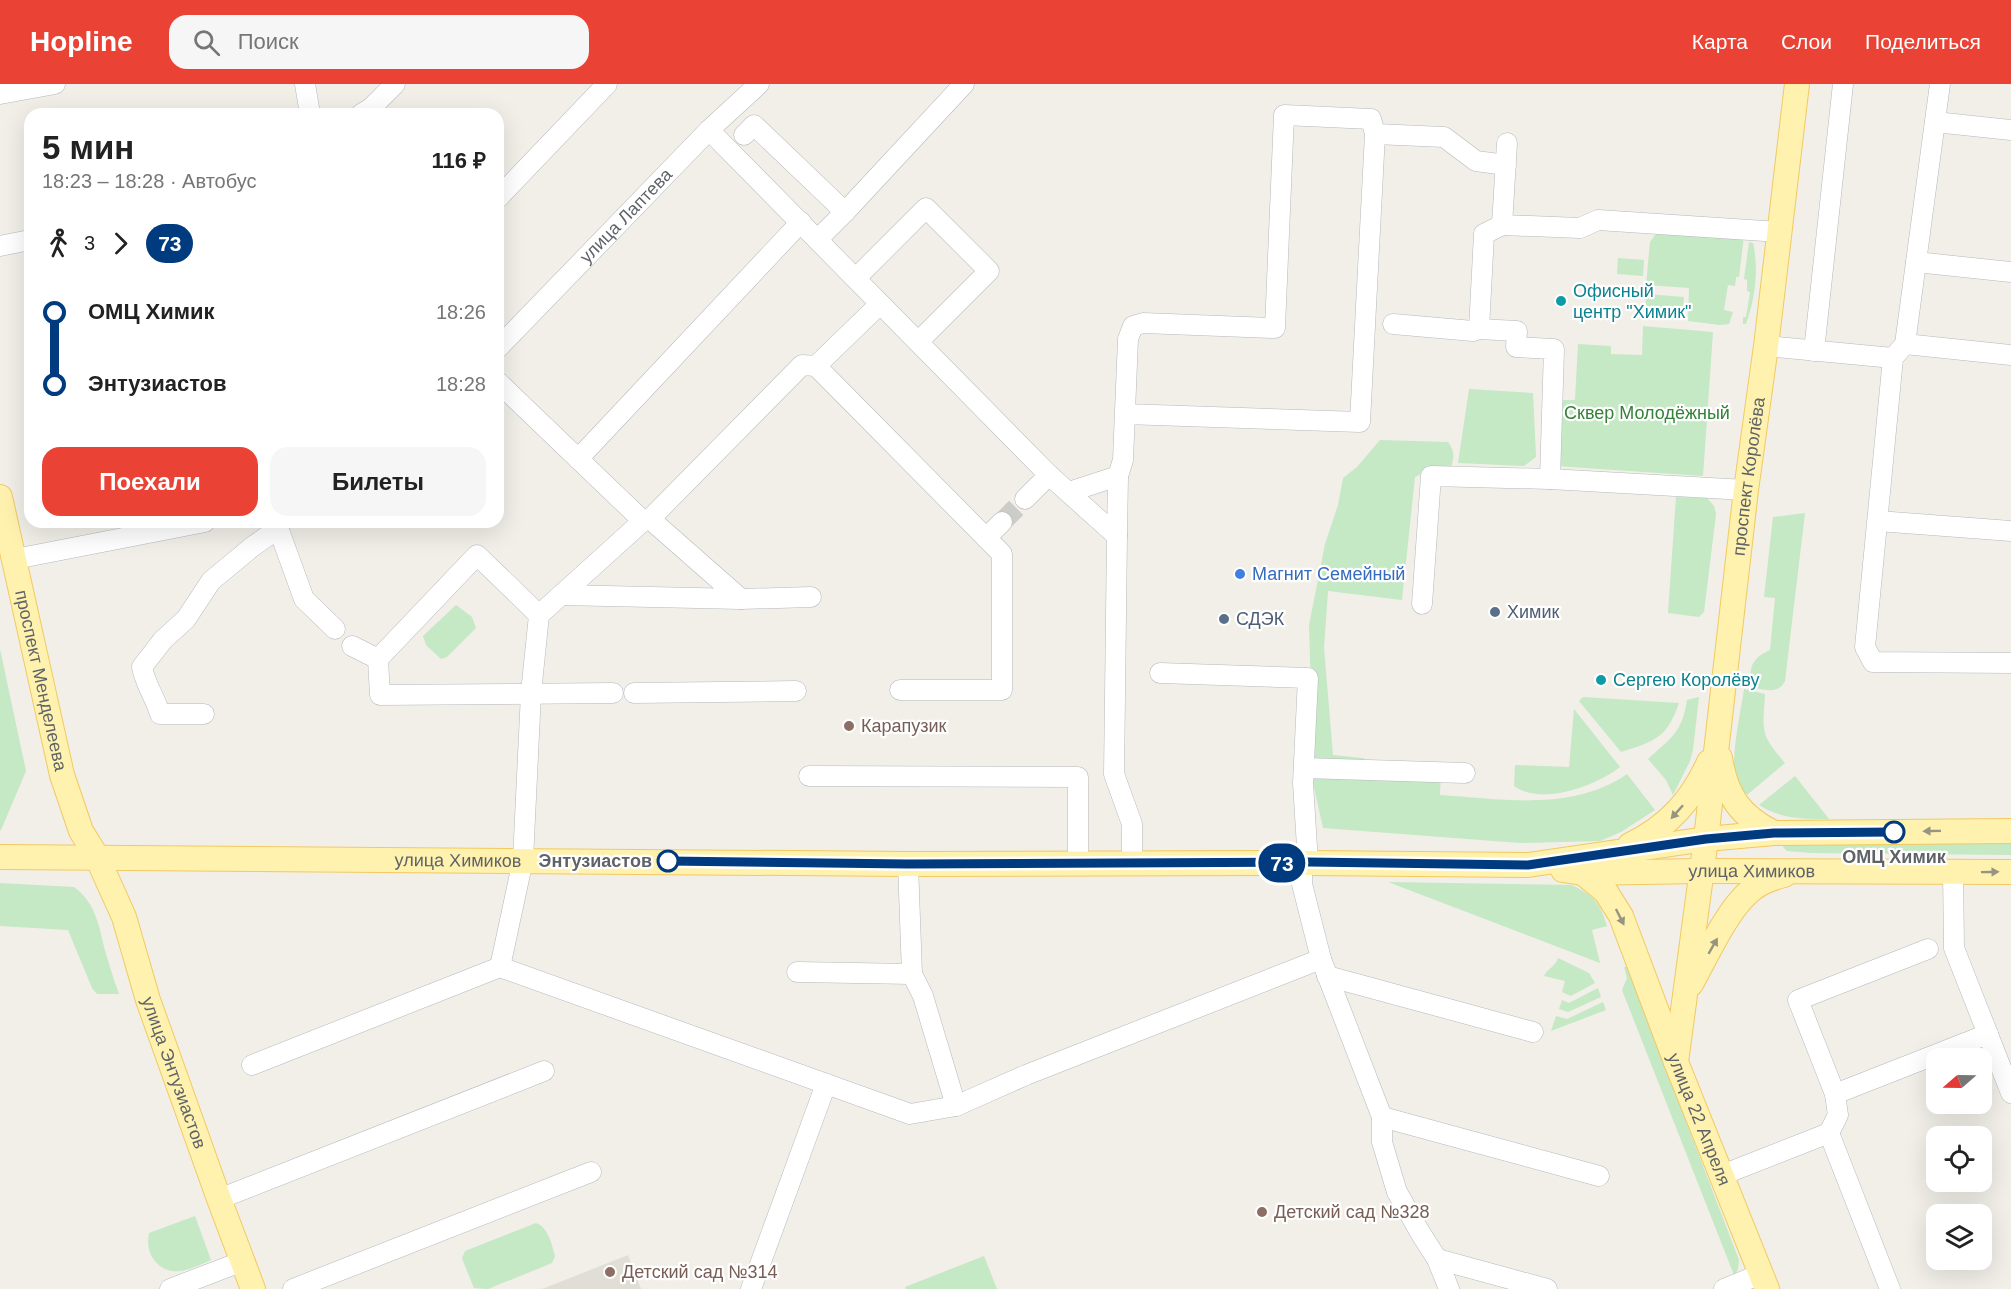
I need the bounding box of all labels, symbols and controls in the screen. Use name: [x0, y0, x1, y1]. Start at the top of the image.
search box: [169, 15, 589, 69]
text: Hopline: [30, 26, 133, 57]
icon: search: [190, 26, 223, 59]
text: Поиск: [238, 29, 299, 54]
text: Карта: [1692, 30, 1748, 53]
text: Слои: [1781, 30, 1832, 53]
text: Поделиться: [1865, 30, 1981, 53]
text: 5 мин: [42, 129, 134, 166]
text: 116 ₽: [432, 148, 486, 173]
street label: улица Лаптева: [576, 164, 677, 267]
text: 18:23 – 18:28 · Автобус: [42, 170, 256, 192]
icon: walk: [42, 227, 75, 260]
icon: forward: [104, 227, 137, 260]
text: 3: [84, 232, 95, 254]
text: 73: [158, 232, 181, 255]
place label: Офисный центр "Химик": [1573, 281, 1691, 322]
marker: Офисный центр "Химик": [1554, 294, 1568, 308]
text: ОМЦ Химик: [88, 299, 215, 324]
text: 18:26: [436, 301, 486, 323]
text: Энтузиастов: [88, 371, 227, 396]
text: 18:28: [436, 373, 486, 395]
street label: проспект Королёва: [1729, 395, 1769, 557]
park label: Сквер Молодёжный: [1564, 403, 1730, 423]
button: Поехали: [42, 447, 258, 516]
button: Билеты: [270, 447, 486, 516]
place label: Магнит Семейный: [1252, 564, 1405, 584]
marker: Магнит Семейный: [1233, 567, 1247, 581]
street label: проспект Менделеева: [11, 588, 71, 774]
place label: Химик: [1507, 602, 1559, 622]
marker: Химик: [1488, 605, 1502, 619]
place label: СДЭК: [1236, 609, 1285, 629]
marker: СДЭК: [1217, 612, 1231, 626]
place label: Сергею Королёву: [1613, 670, 1760, 690]
marker: Сергею Королёву: [1594, 673, 1608, 687]
place label: Карапузик: [861, 716, 947, 736]
marker: Карапузик: [842, 719, 856, 733]
one-way arrow: [1671, 804, 1684, 819]
marker: ОМЦ Химик: [1883, 821, 1905, 843]
one-way arrow: [1922, 827, 1941, 836]
line badge: 73: [1255, 844, 1309, 882]
place label: ОМЦ Химик: [1842, 847, 1947, 867]
street label: улица Химиков: [395, 850, 521, 871]
marker: Энтузиастов: [657, 850, 679, 872]
place label: Энтузиастов: [539, 851, 652, 871]
text: 73: [1270, 852, 1294, 875]
street label: улица Химиков: [1688, 861, 1815, 881]
one-way arrow: [1980, 867, 1999, 877]
one-way arrow: [1615, 908, 1625, 926]
one-way arrow: [1708, 937, 1718, 954]
street label: улица Энтузиастов: [138, 994, 210, 1151]
north arrow: [1926, 1048, 1992, 1114]
map controls: [1926, 1048, 1992, 1270]
street label: улица 22 Апреля: [1664, 1050, 1735, 1189]
button: locate: [1926, 1126, 1992, 1192]
place label: Детский сад №328: [1274, 1202, 1430, 1222]
button: layers: [1926, 1204, 1992, 1270]
marker: Детский сад №328: [1255, 1205, 1269, 1219]
place label: Детский сад №314: [622, 1262, 778, 1282]
marker: Детский сад №314: [603, 1265, 617, 1279]

